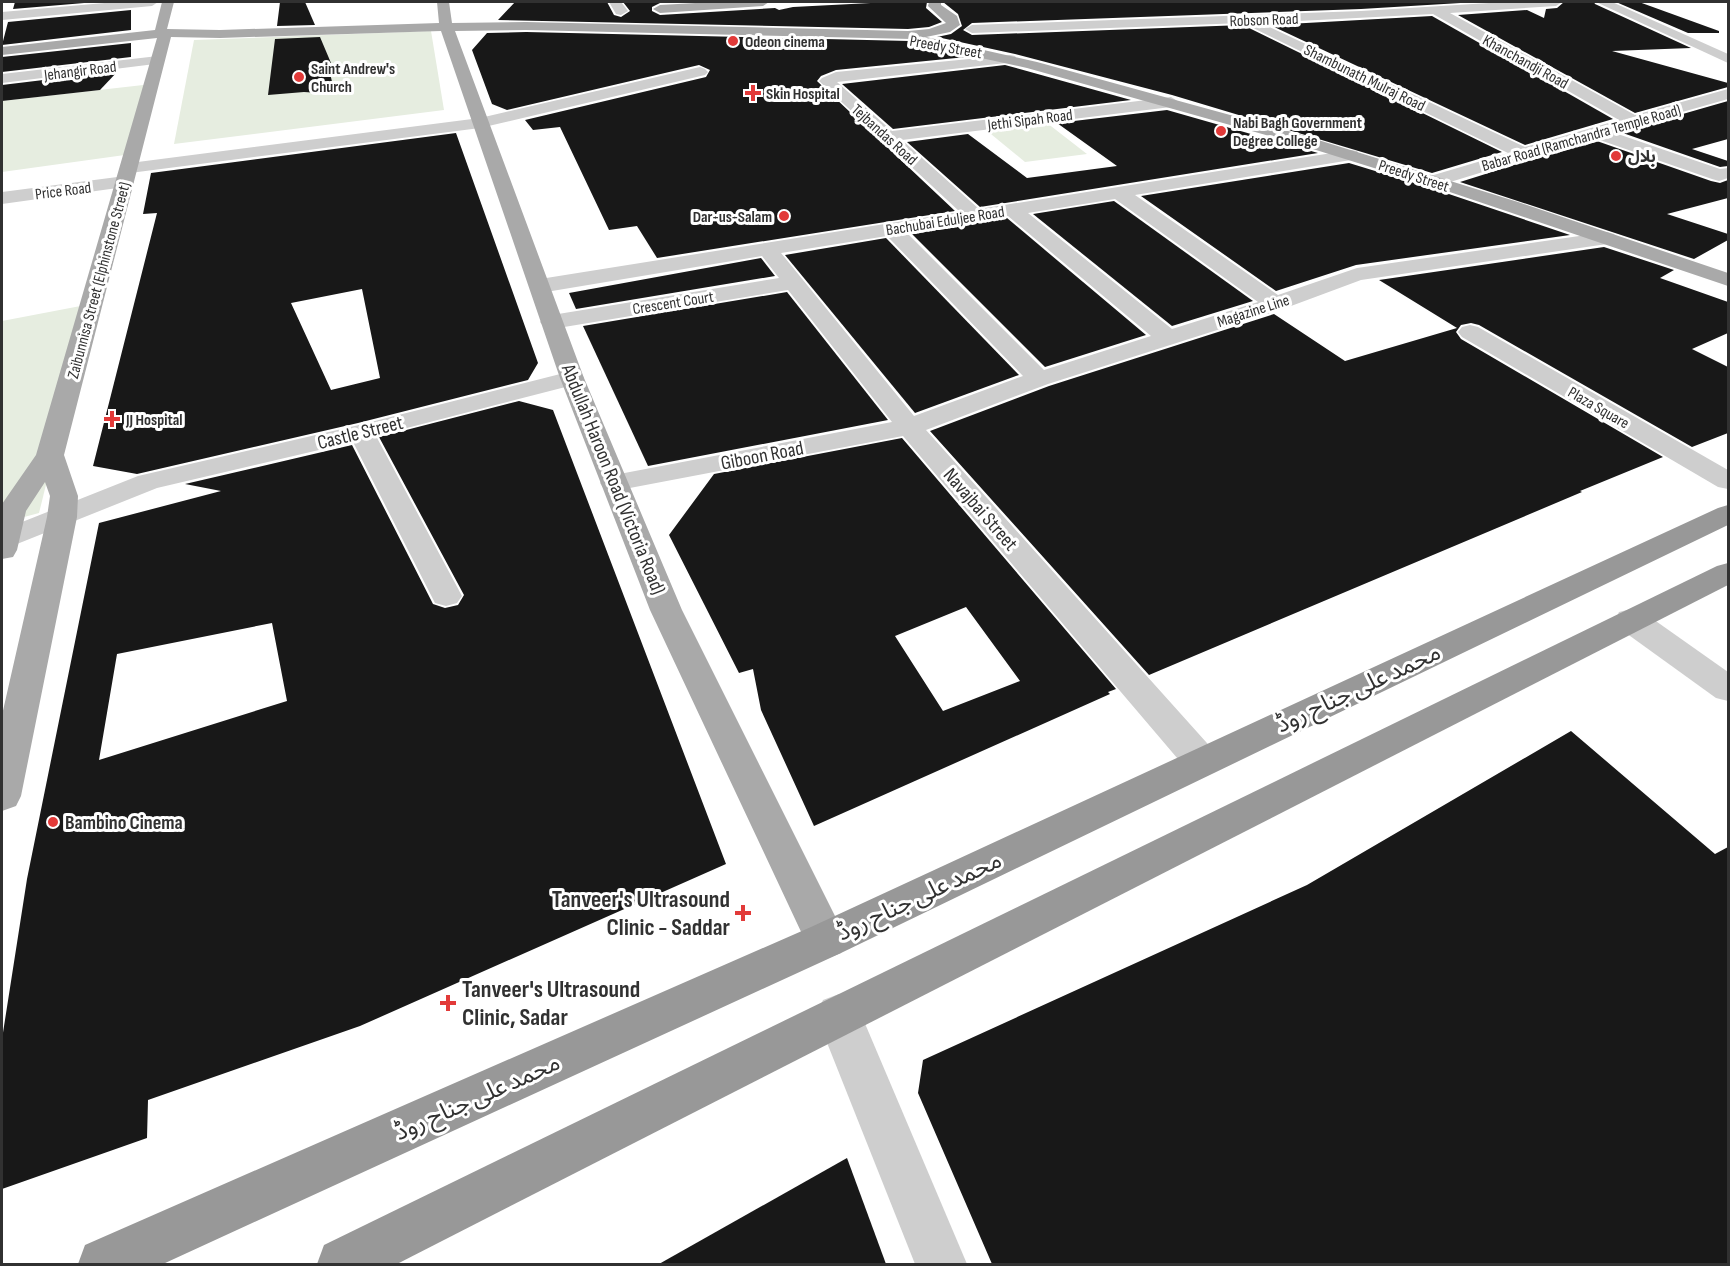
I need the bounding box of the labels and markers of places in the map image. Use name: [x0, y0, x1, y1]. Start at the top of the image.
place label: Odeon cinema: [745, 33, 825, 52]
marker: Odeon cinema: [726, 34, 740, 48]
place label: Saint Andrew's Church: [311, 60, 395, 97]
marker: Saint Andrew's Church: [292, 70, 306, 84]
marker: Skin Hospital: [744, 84, 762, 102]
place label: Skin Hospital: [766, 85, 840, 104]
place label: Nabi Bagh Government Degree College: [1233, 114, 1362, 151]
marker: Nabi Bagh Government Degree College: [1214, 124, 1228, 138]
place label: بلال: [1628, 148, 1656, 167]
marker: بلال: [1609, 149, 1623, 163]
place label: Dar-us-Salam: [693, 208, 772, 227]
marker: Dar-us-Salam: [777, 209, 791, 223]
marker: JJ Hospital: [103, 410, 121, 428]
place label: JJ Hospital: [125, 411, 182, 430]
place label: Bambino Cinema: [65, 811, 183, 835]
marker: Bambino Cinema: [46, 815, 60, 829]
place label: Tanveer's Ultrasound Clinic - Saddar: [552, 885, 731, 942]
marker: Tanveer's Ultrasound Clinic - Saddar: [734, 904, 752, 922]
place label: Tanveer's Ultrasound Clinic, Sadar: [462, 975, 640, 1032]
marker: Tanveer's Ultrasound Clinic, Sadar: [439, 994, 457, 1012]

